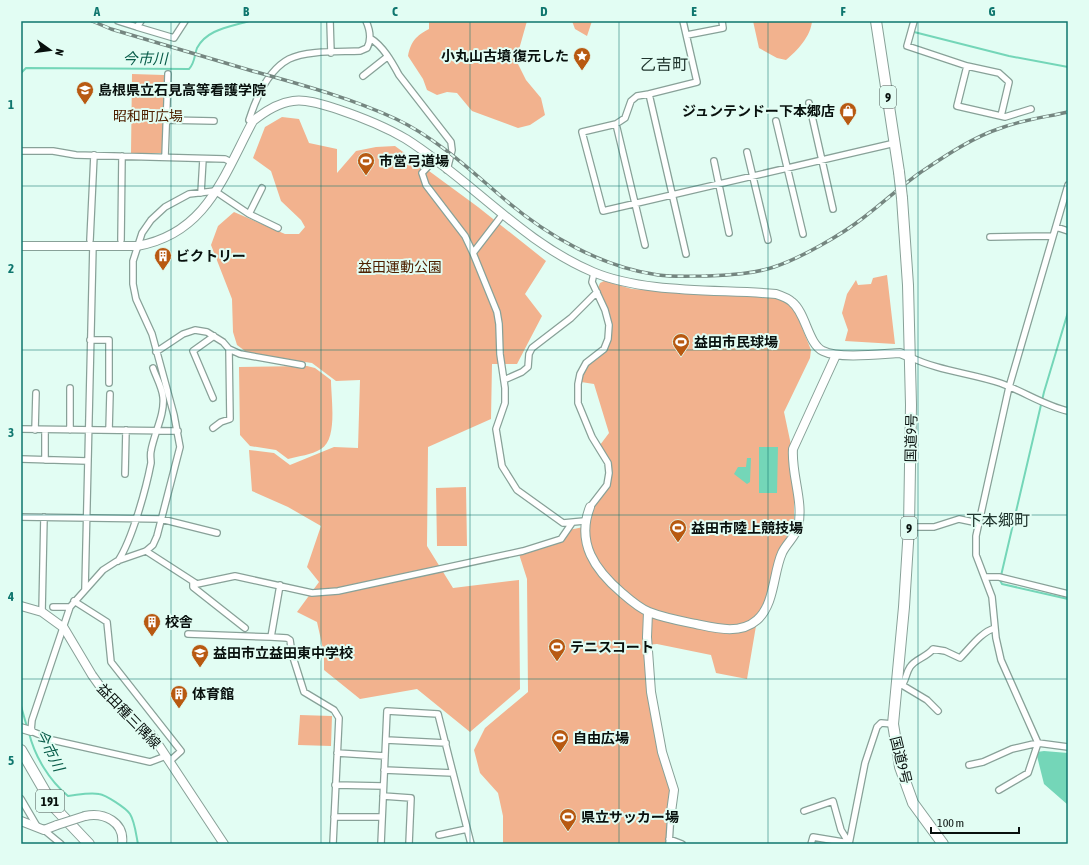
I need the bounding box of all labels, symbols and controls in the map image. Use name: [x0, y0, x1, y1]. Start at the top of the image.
text: A: [93, 4, 101, 19]
text: B: [243, 4, 250, 19]
text: C: [392, 4, 398, 19]
text: D: [540, 4, 548, 19]
text: E: [691, 4, 697, 19]
text: F: [840, 4, 846, 19]
text: G: [989, 4, 996, 19]
north arrow: [30, 30, 70, 70]
place icon: 小丸山古墳 復元した: [572, 46, 592, 71]
text: N: [53, 48, 66, 57]
place label: 小丸山古墳 復元した: [441, 48, 569, 64]
water label: 今市川: [122, 50, 169, 67]
district label: 乙吉町: [640, 55, 688, 73]
school or university icon: 島根県立石見高等看護学院: [75, 80, 95, 105]
place label: 島根県立石見高等看護学院: [98, 82, 266, 98]
road number: 9: [880, 86, 896, 108]
text: 1: [8, 97, 14, 112]
shop icon: ジュンテンドー下本郷店: [838, 101, 858, 126]
place label: ジュンテンドー下本郷店: [682, 103, 835, 119]
park label: 昭和町広場: [113, 108, 183, 124]
sports icon: 市営弓道場: [356, 151, 376, 176]
place label: 市営弓道場: [379, 153, 449, 169]
building icon: ビクトリー: [153, 246, 173, 271]
place label: ビクトリー: [176, 248, 246, 264]
park label: 益田運動公園: [358, 259, 442, 275]
text: 2: [8, 261, 14, 276]
sports icon: 益田市民球場: [671, 332, 691, 357]
place label: 益田市民球場: [694, 334, 778, 350]
street label: 国道9号: [903, 414, 919, 462]
text: 3: [8, 425, 14, 440]
district label: 下本郷町: [966, 511, 1030, 529]
road number: 9: [901, 517, 917, 539]
sports icon: 益田市陸上競技場: [668, 518, 688, 543]
place label: 益田市陸上競技場: [691, 520, 803, 536]
text: 4: [7, 589, 14, 604]
building icon: 校舎: [142, 612, 162, 637]
place label: 校舎: [165, 614, 193, 630]
sports icon: テニスコート: [547, 637, 567, 662]
place label: テニスコート: [570, 639, 654, 655]
school or university icon: 益田市立益田東中学校: [190, 643, 210, 668]
place label: 益田市立益田東中学校: [213, 645, 353, 661]
street label: 益田種三隅線: [94, 680, 164, 752]
building icon: 体育館: [169, 684, 189, 709]
place label: 体育館: [192, 686, 234, 702]
water label: 今市川: [32, 726, 69, 776]
sports icon: 自由広場: [550, 728, 570, 753]
place label: 自由広場: [573, 730, 629, 746]
street label: 国道9号: [887, 734, 915, 786]
text: 5: [8, 753, 14, 768]
road number: 191: [36, 790, 64, 812]
sports icon: 県立サッカー場: [558, 807, 578, 832]
place label: 県立サッカー場: [581, 809, 679, 825]
scale bar: [931, 809, 1019, 835]
text: 100 m: [937, 816, 964, 830]

